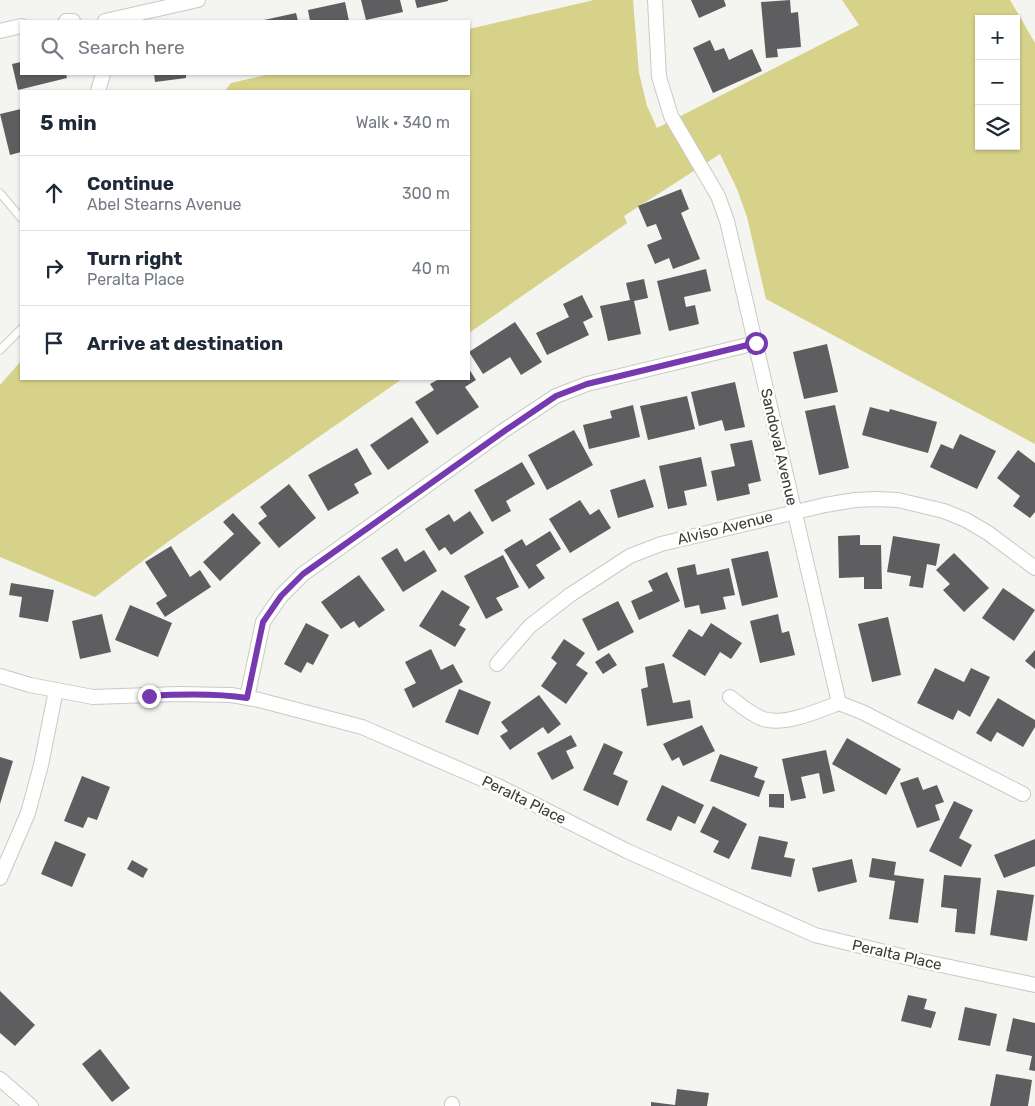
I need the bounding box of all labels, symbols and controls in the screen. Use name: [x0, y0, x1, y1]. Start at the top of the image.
map controls: [975, 15, 1020, 150]
button: +: [975, 15, 1020, 60]
search box: [20, 20, 470, 75]
icon: search: [38, 34, 66, 62]
text: Search here: [78, 36, 185, 59]
button: −: [975, 60, 1020, 105]
button: layers: [975, 105, 1020, 150]
text: 5 min: [40, 110, 97, 135]
text: Walk · 340 m: [356, 113, 450, 132]
text: Continue: [87, 172, 174, 195]
icon: ahead: [40, 179, 68, 207]
text: 300 m: [402, 184, 450, 203]
text: Abel Stearns Avenue: [87, 195, 241, 214]
text: Turn right: [87, 247, 182, 270]
icon: right: [40, 254, 68, 282]
text: 40 m: [412, 259, 450, 278]
text: Peralta Place: [87, 270, 185, 289]
icon: arrive: [40, 329, 68, 357]
text: Arrive at destination: [87, 332, 283, 355]
route start: [745, 332, 768, 355]
street label: Sandoval Avenue: [757, 387, 801, 507]
street label: Alviso Avenue: [675, 507, 775, 549]
route end: [138, 685, 161, 708]
street label: Peralta Place: [479, 772, 569, 828]
street label: Peralta Place: [850, 936, 944, 974]

